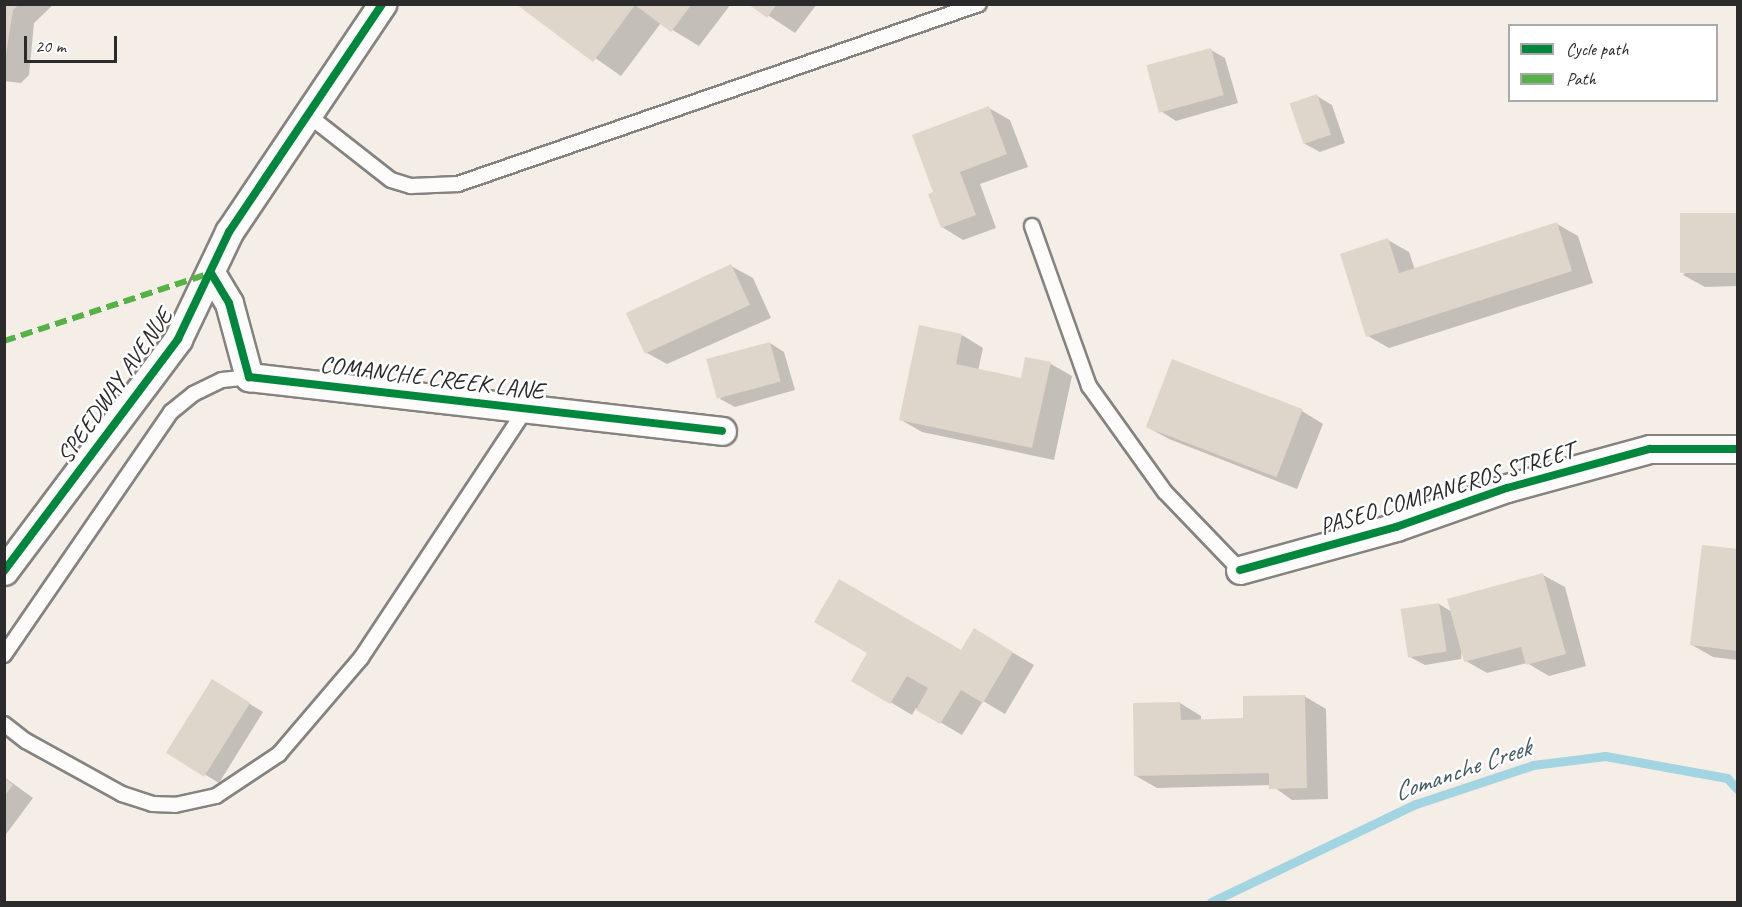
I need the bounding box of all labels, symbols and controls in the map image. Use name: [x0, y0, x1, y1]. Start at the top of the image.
scale bar: [27, 24, 120, 62]
legend: [1508, 24, 1718, 102]
text: 20 m: [35, 35, 66, 57]
text: Cycle path: [1566, 38, 1628, 60]
text: Path: [1566, 68, 1596, 90]
street label: SPEEDWAY AVENUE: [51, 304, 179, 468]
street label: COMANCHE CREEK LANE: [319, 350, 545, 406]
street label: PASEO COMPANEROS STREET: [1316, 436, 1578, 542]
water label: Comanche Creek: [1389, 732, 1535, 808]

